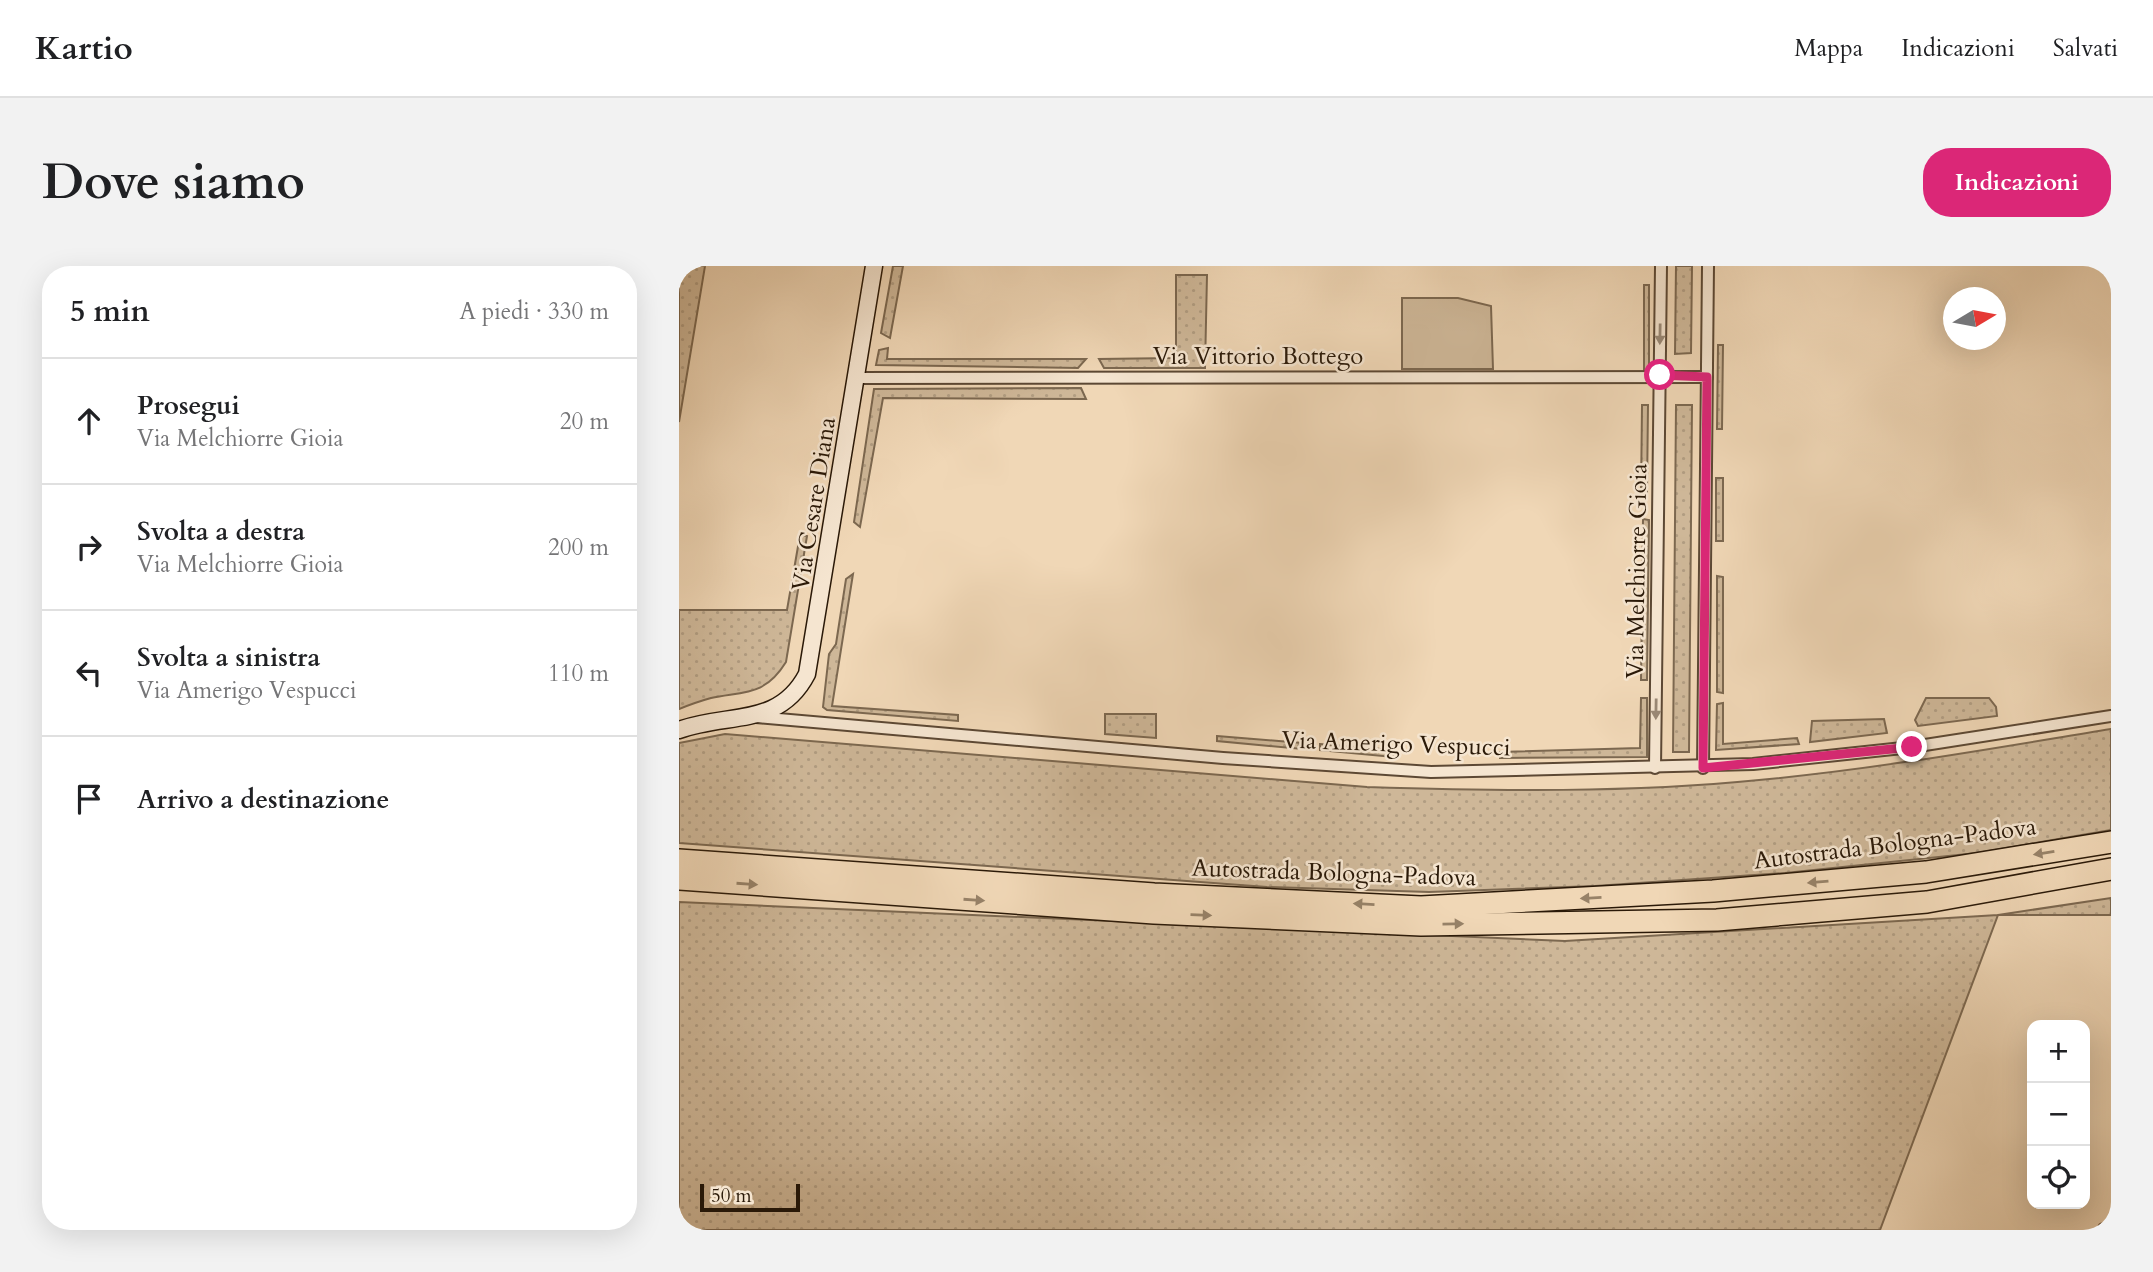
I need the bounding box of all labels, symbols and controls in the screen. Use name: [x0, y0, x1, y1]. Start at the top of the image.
text: Kartio: [35, 26, 133, 71]
text: Mappa: [1794, 32, 1863, 65]
text: Indicazioni: [1901, 32, 2015, 65]
text: Salvati: [2053, 32, 2118, 65]
button: Indicazioni: [1923, 148, 2111, 217]
text: Dove siamo: [42, 149, 305, 216]
north arrow: [1943, 287, 2006, 350]
text: 5 min: [70, 291, 150, 332]
text: A piedi · 330 m: [459, 296, 609, 327]
one-way arrow: [1654, 323, 1666, 345]
street label: Via Vittorio Bottego: [1153, 340, 1363, 373]
route start: [1644, 359, 1675, 390]
text: Prosegui: [137, 388, 240, 423]
icon: ahead: [70, 402, 108, 440]
text: 20 m: [560, 406, 609, 437]
street label: Via Cesare Diana: [784, 414, 844, 593]
text: Via Melchiorre Gioia: [137, 423, 343, 454]
street label: Via Melchiorre Gioia: [1619, 462, 1655, 679]
text: Svolta a destra: [137, 514, 305, 549]
icon: right: [70, 528, 108, 566]
text: 200 m: [548, 532, 609, 563]
text: Via Melchiorre Gioia: [137, 549, 343, 580]
text: Svolta a sinistra: [137, 640, 320, 675]
icon: left: [70, 654, 108, 692]
text: 110 m: [548, 658, 609, 689]
text: Via Amerigo Vespucci: [137, 675, 356, 706]
one-way arrow: [1650, 698, 1662, 720]
street label: Via Amerigo Vespucci: [1281, 724, 1511, 764]
route end: [1896, 731, 1927, 762]
icon: arrive: [70, 780, 108, 818]
text: Arrivo a destinazione: [137, 782, 389, 817]
street label: Autostrada Bologna-Padova: [1752, 810, 2039, 878]
one-way arrow: [2033, 848, 2055, 859]
street label: Autostrada Bologna-Padova: [1191, 852, 1477, 894]
one-way arrow: [1807, 877, 1829, 888]
one-way arrow: [736, 879, 758, 890]
one-way arrow: [1580, 893, 1602, 904]
one-way arrow: [963, 895, 985, 906]
one-way arrow: [1353, 898, 1375, 909]
one-way arrow: [1190, 910, 1212, 921]
one-way arrow: [1442, 918, 1464, 930]
map controls: [2027, 1020, 2090, 1209]
button: +: [2027, 1020, 2090, 1083]
button: −: [2027, 1083, 2090, 1146]
button: locate: [2027, 1146, 2090, 1209]
scale bar: [700, 1181, 800, 1213]
text: 50 m: [711, 1183, 752, 1209]

